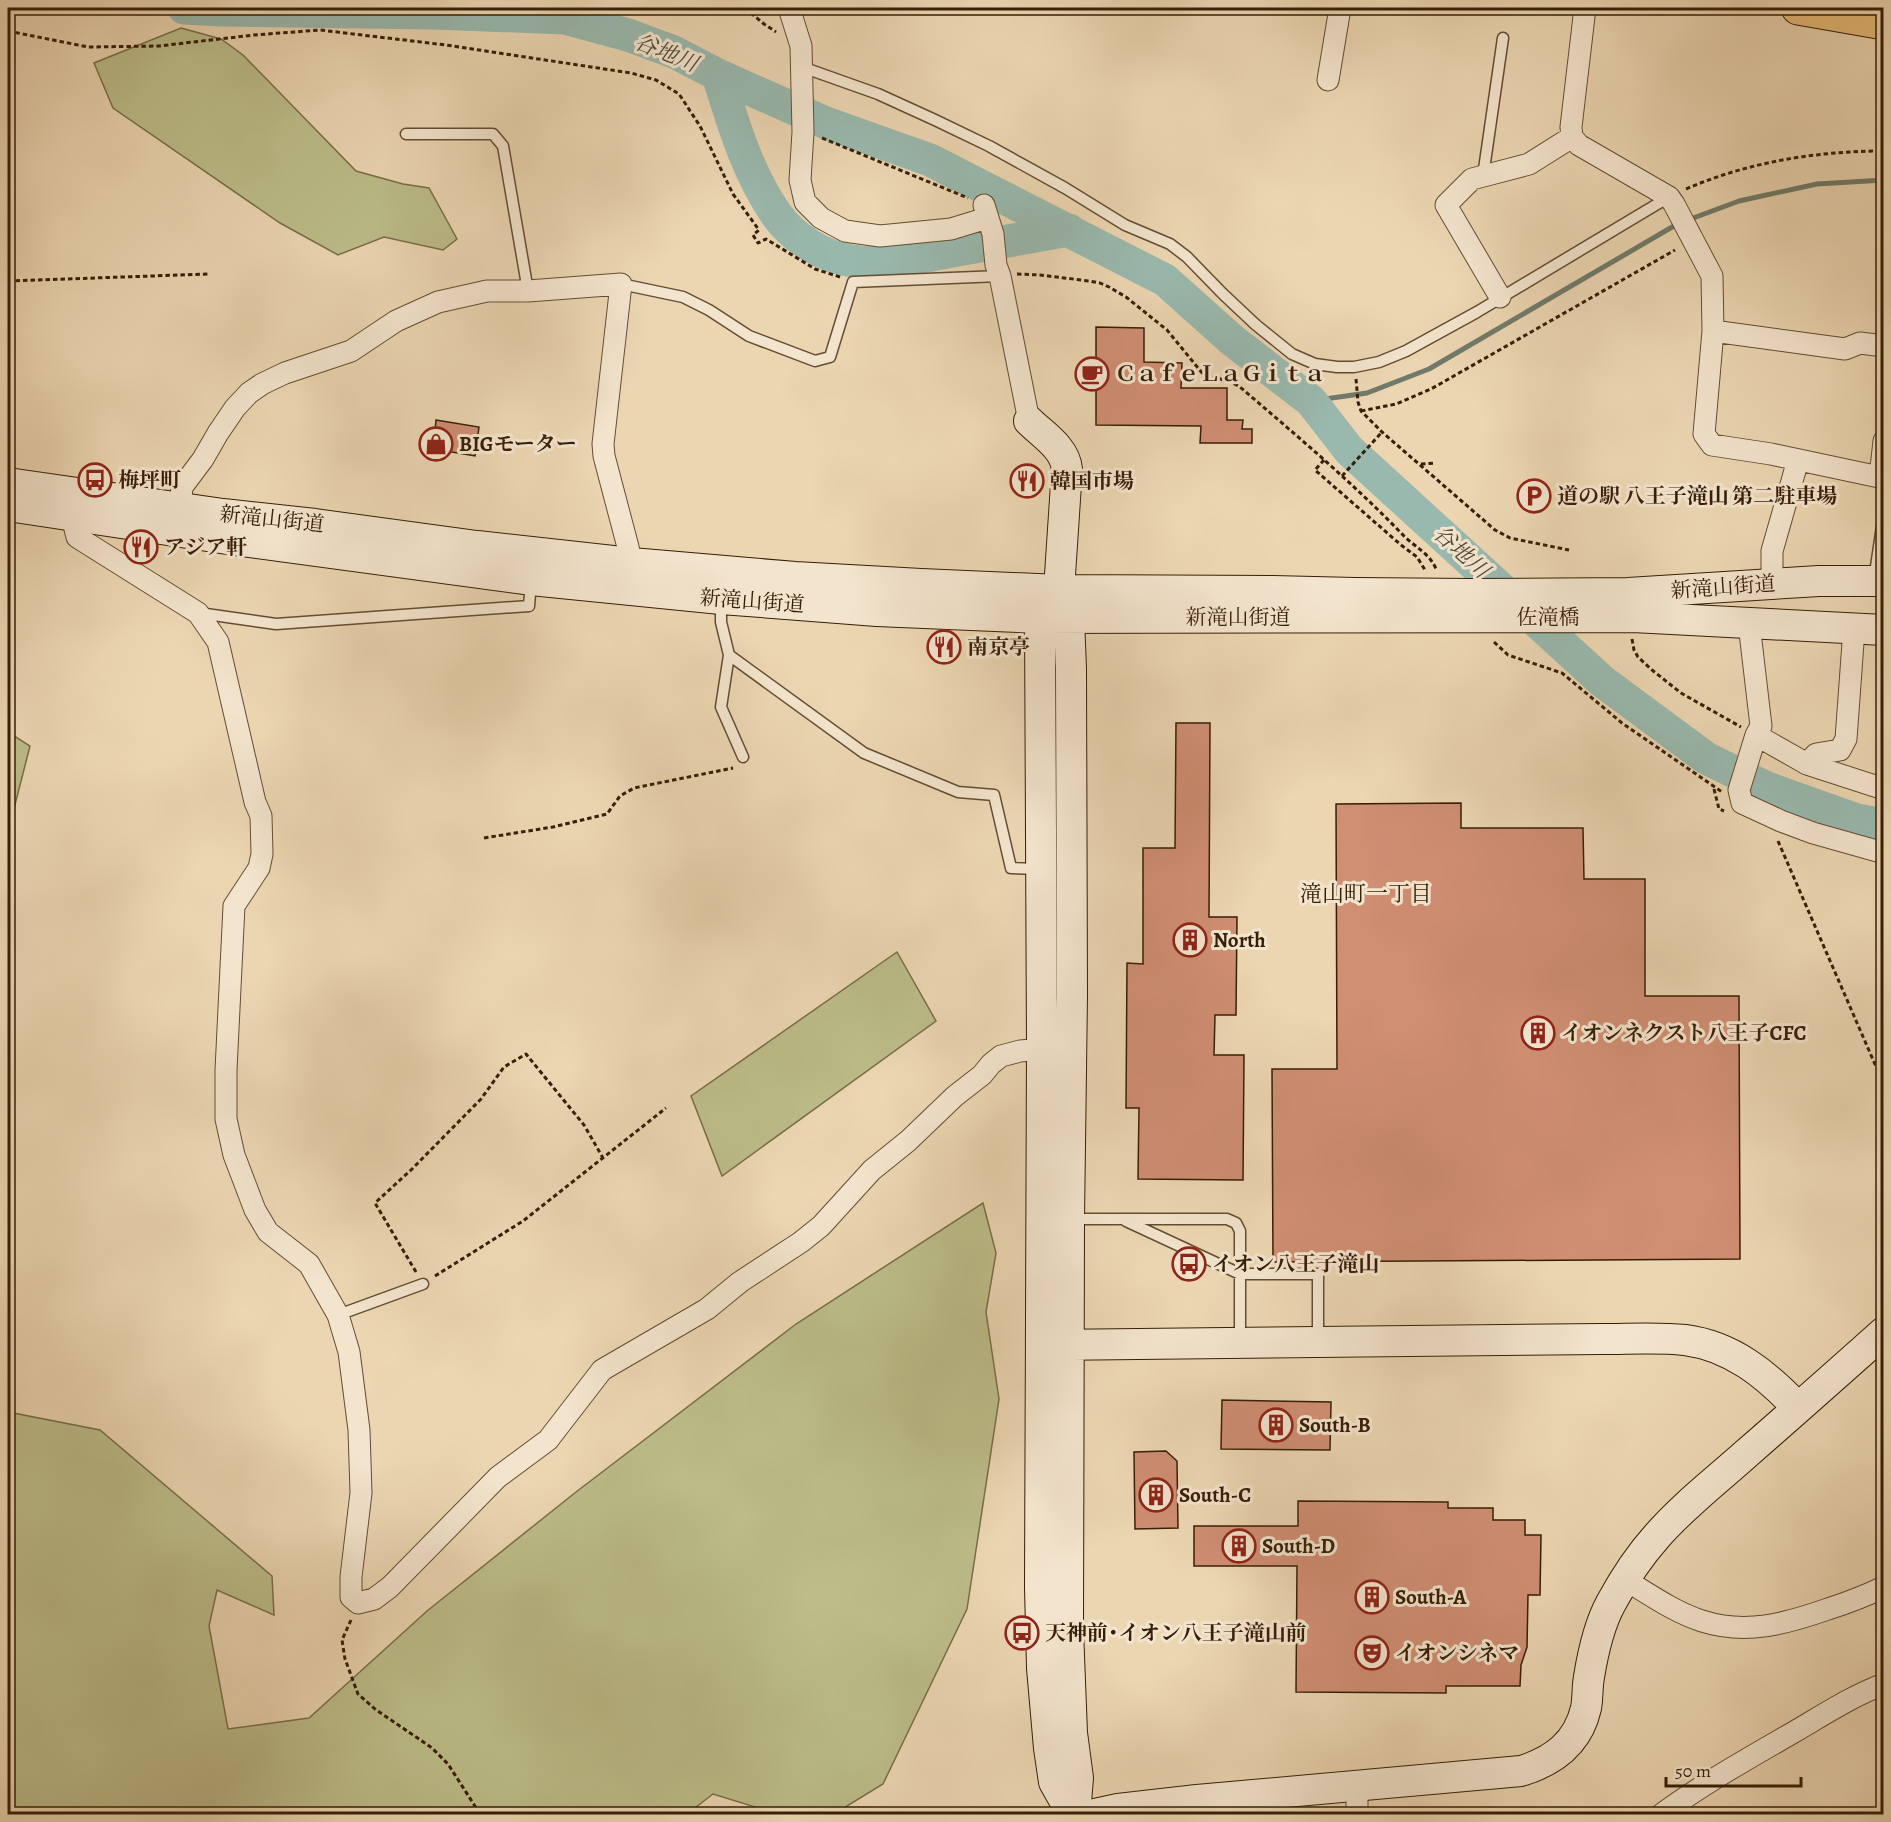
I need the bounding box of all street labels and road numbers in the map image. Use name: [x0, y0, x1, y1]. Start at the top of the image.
street label: 新滝山街道: [218, 500, 326, 538]
street label: 新滝山街道: [1670, 569, 1776, 605]
street label: 新滝山街道: [699, 583, 805, 619]
street label: 新滝山街道: [1186, 603, 1291, 631]
street label: 佐滝橋: [1517, 603, 1580, 631]

